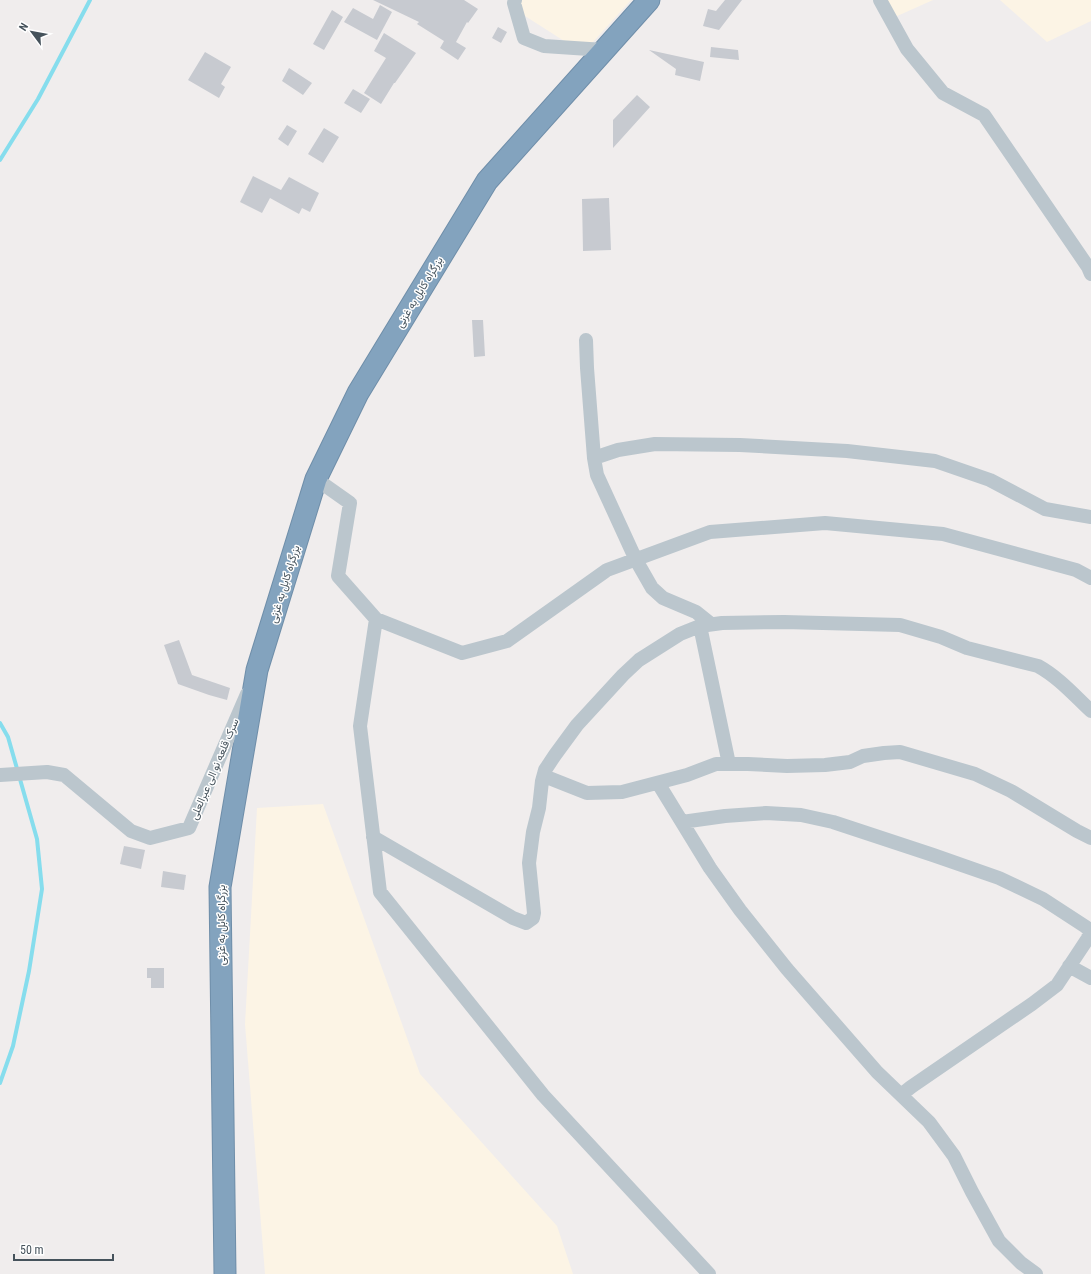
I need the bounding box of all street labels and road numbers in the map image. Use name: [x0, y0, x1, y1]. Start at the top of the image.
street label: بزرگراه کابل به غزنی: [393, 254, 446, 330]
street label: بزرگراه کابل به غزنی: [266, 544, 302, 625]
street label: سرک قلعه نو الی عبرالعلی: [187, 716, 242, 822]
street label: بزرگراه کابل به غزنی: [215, 885, 228, 965]

